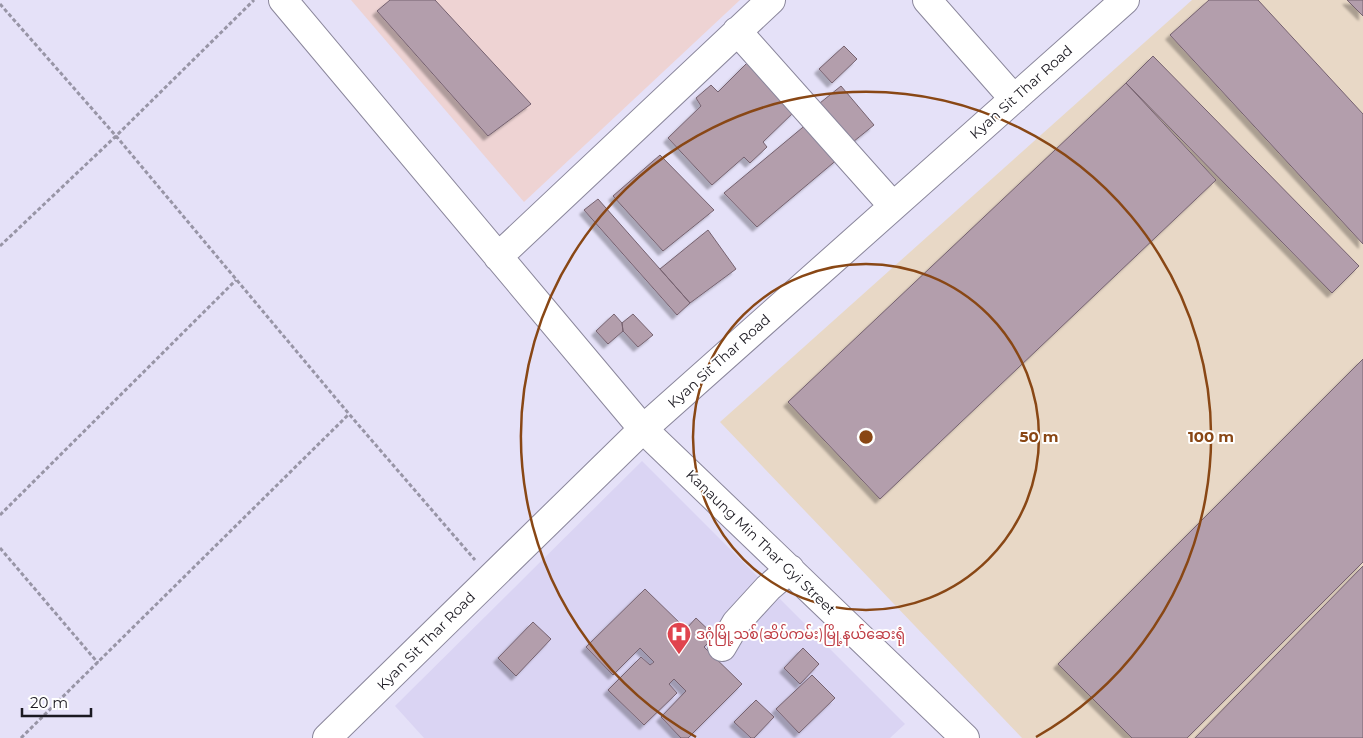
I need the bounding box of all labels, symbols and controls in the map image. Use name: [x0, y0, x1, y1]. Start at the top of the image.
street label: Kyan Sit Thar Road: [966, 41, 1076, 143]
street label: Kyan Sit Thar Road: [664, 310, 774, 412]
text: 50 m: [1019, 427, 1059, 446]
text: 100 m: [1188, 427, 1234, 446]
centre of rings: [857, 428, 875, 446]
street label: Kanaung Min Thar Gyi Street: [682, 466, 840, 619]
street label: Kyan Sit Thar Road: [373, 588, 479, 694]
hospital icon: ဒဂုံမြို့သစ်(ဆိပ်ကမ်း)မြို့နယ်ဆေးရုံ: [666, 621, 692, 655]
place label: ဒဂုံမြို့သစ်(ဆိပ်ကမ်း)မြို့နယ်ဆေးရုံ: [696, 624, 905, 646]
scale bar: [22, 686, 91, 718]
text: 20 m: [30, 693, 68, 712]

